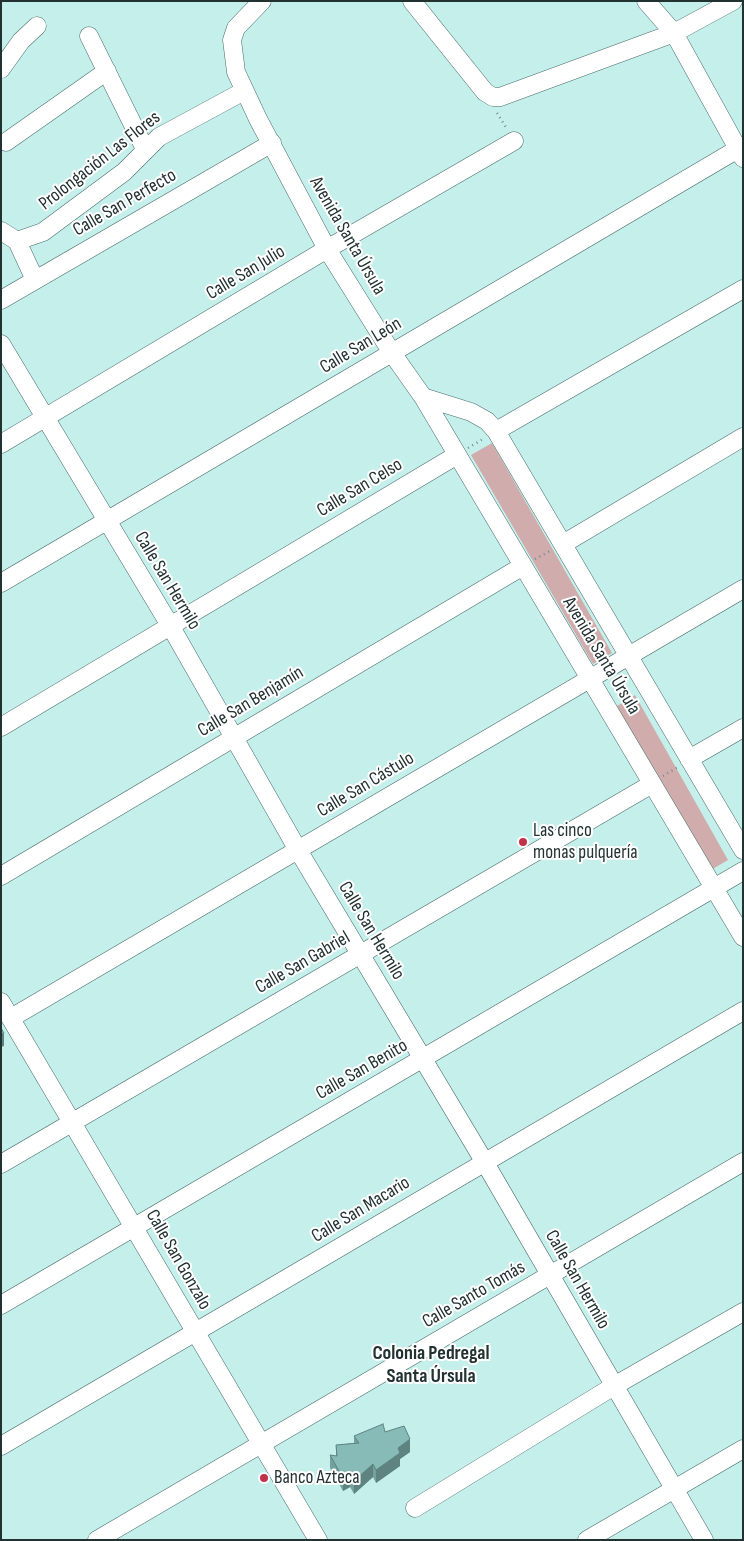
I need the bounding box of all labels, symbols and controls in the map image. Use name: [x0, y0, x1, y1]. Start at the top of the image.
street label: Prolongación Las Flores: [35, 107, 165, 215]
street label: Calle San Perfecto: [69, 164, 181, 242]
street label: Avenida Santa Úrsula: [304, 173, 390, 299]
street label: Calle San Julio: [203, 241, 289, 305]
street label: Calle San León: [316, 313, 406, 379]
street label: Calle San Celso: [313, 454, 407, 522]
street label: Calle San Hermilo: [129, 528, 205, 634]
street label: Avenida Santa Úrsula: [557, 593, 645, 719]
street label: Calle San Benjamín: [194, 661, 308, 743]
street label: Calle San Cástulo: [314, 747, 418, 823]
place label: Las cinco monas pulquería: [533, 820, 637, 864]
marker: Las cinco monas pulquería: [517, 836, 529, 848]
street label: Calle San Hermilo: [333, 878, 409, 984]
street label: Calle San Gabriel: [252, 927, 354, 999]
street label: Calle San Benito: [312, 1035, 412, 1105]
street label: Calle San Macario: [308, 1172, 414, 1248]
street label: Calle San Gonzalo: [140, 1206, 216, 1314]
street label: Calle San Hermilo: [540, 1226, 614, 1334]
street label: Calle Santo Tomás: [419, 1256, 529, 1334]
district label: Colonia Pedregal Santa Úrsula: [372, 1342, 490, 1389]
place label: Banco Azteca: [274, 1467, 359, 1489]
marker: Banco Azteca: [258, 1472, 270, 1484]

